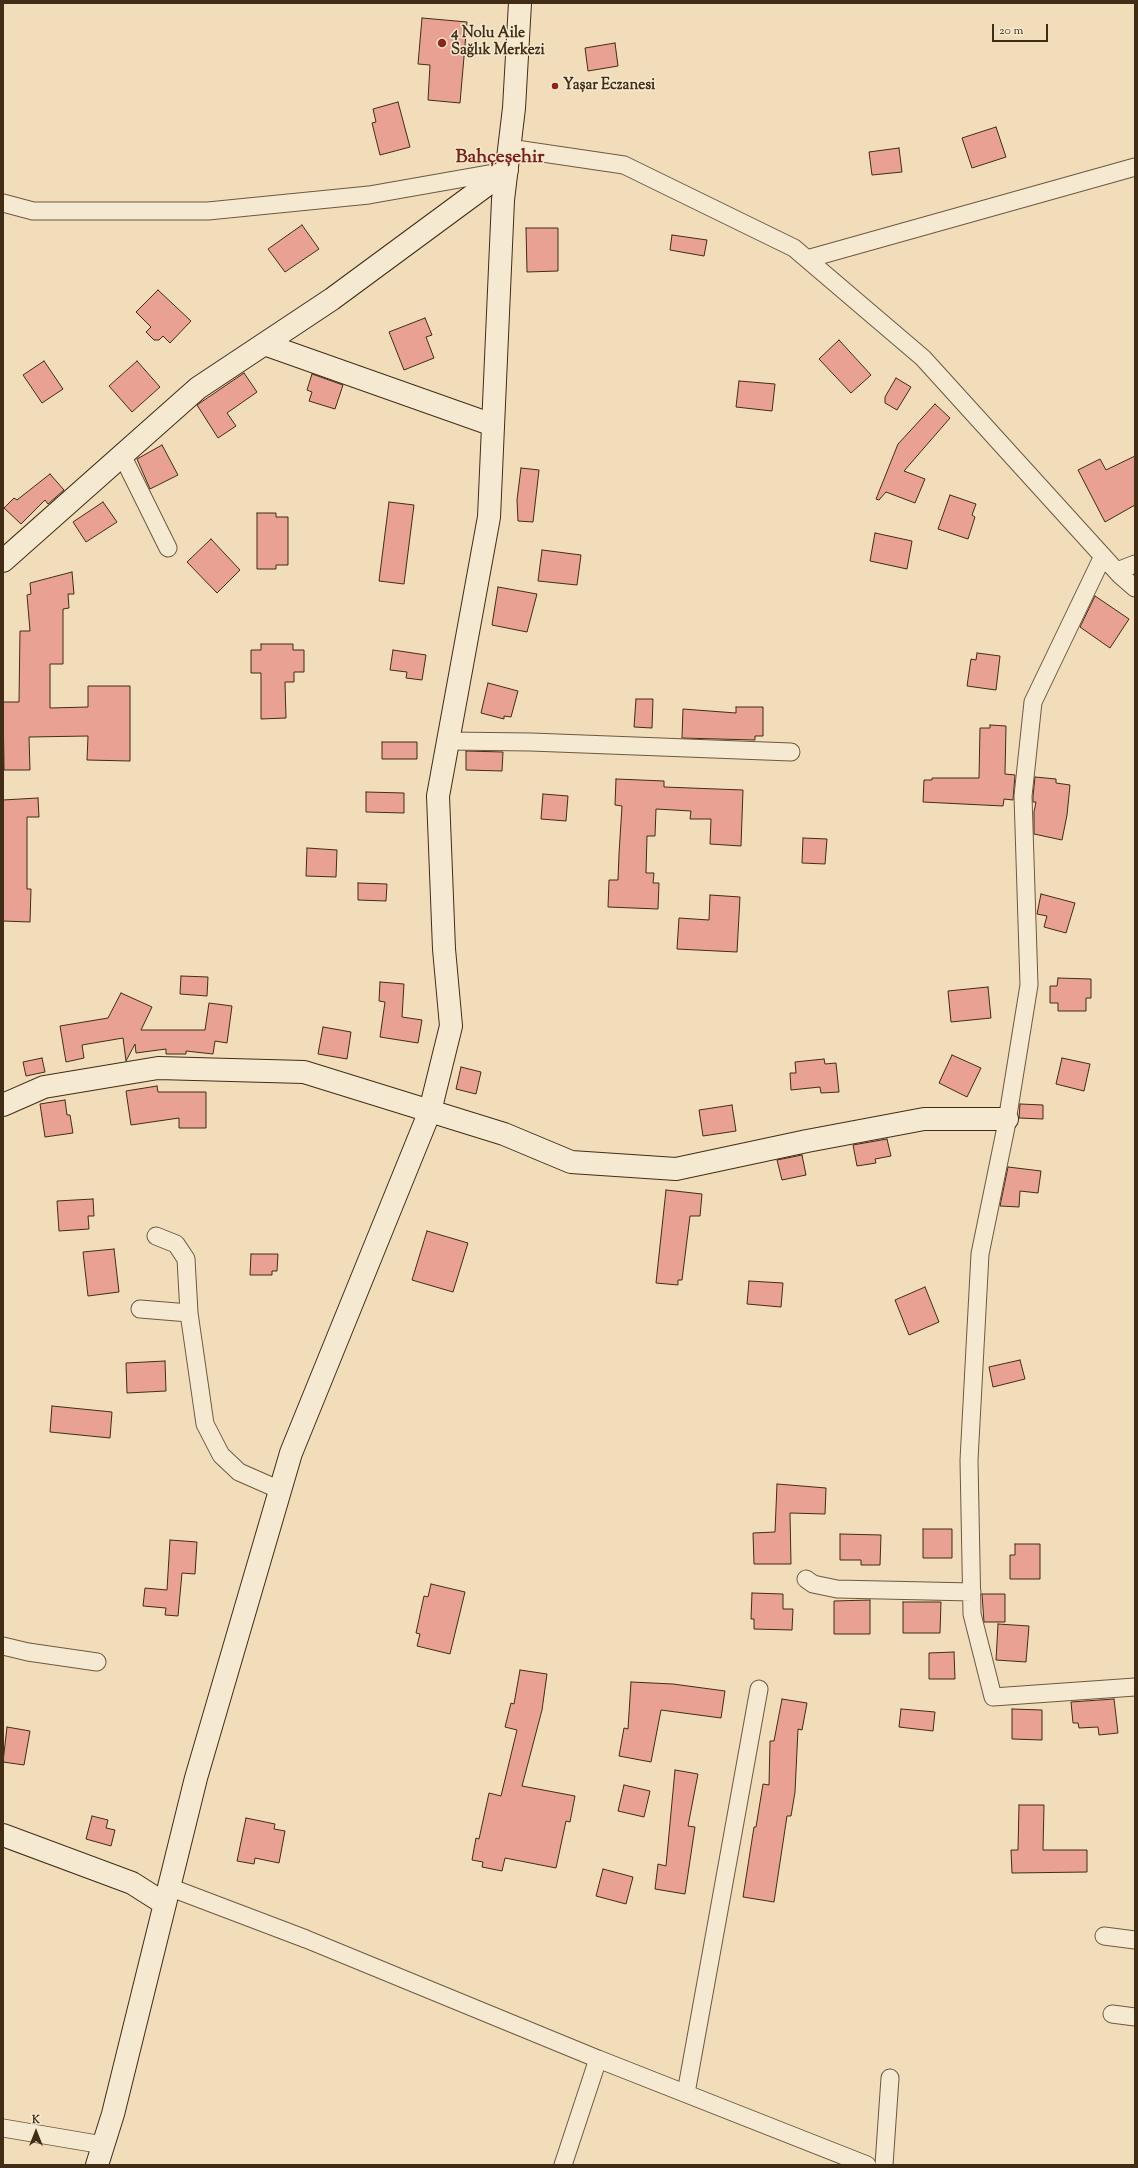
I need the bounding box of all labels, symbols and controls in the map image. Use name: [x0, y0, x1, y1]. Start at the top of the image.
scale bar: [994, 16, 1050, 42]
text: 20 m: [999, 22, 1023, 40]
place label: 4 Nolu Aile Sağlık Merkezi: [451, 25, 545, 60]
marker: 4 Nolu Aile Sağlık Merkezi: [436, 37, 448, 49]
place label: Yaşar Eczanesi: [563, 77, 655, 95]
marker: Yaşar Eczanesi: [550, 81, 560, 91]
district label: Bahçeşehir: [456, 148, 544, 170]
north arrow: [16, 2112, 56, 2152]
text: K: [32, 2112, 40, 2128]

